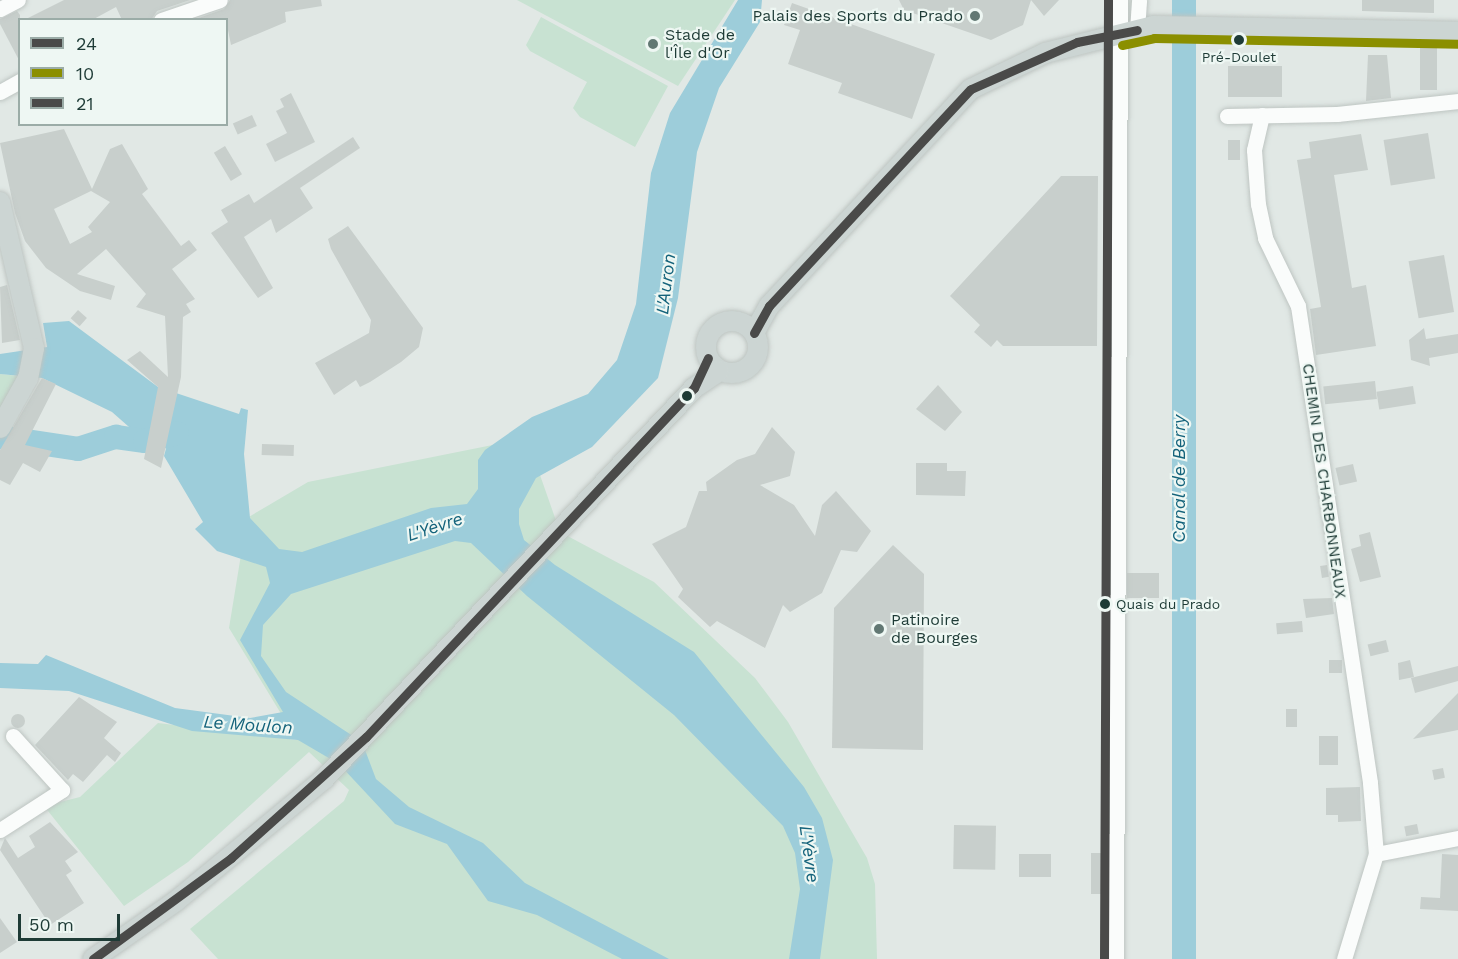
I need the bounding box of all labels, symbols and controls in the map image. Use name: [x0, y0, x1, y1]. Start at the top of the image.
place label: Palais des Sports du Prado: [752, 6, 963, 26]
marker: Palais des Sports du Prado: [968, 9, 982, 23]
legend: [18, 18, 228, 126]
place label: Stade de l'Île d'Or: [665, 25, 735, 63]
text: 24: [76, 33, 97, 54]
marker: Pré-Doulet: [1233, 34, 1245, 46]
marker: Stade de l'Île d'Or: [646, 37, 660, 51]
place label: Pré-Doulet: [1202, 49, 1276, 65]
text: 10: [76, 63, 94, 84]
text: 21: [76, 93, 94, 114]
water label: L'Auron: [652, 252, 680, 316]
street label: CHEMIN DES CHARBONNEAUX: [1298, 362, 1350, 600]
unlabelled marker: [681, 390, 693, 402]
water label: Canal de Berry: [1168, 415, 1190, 543]
water label: L'Yèvre: [404, 508, 466, 546]
place label: Quais du Prado: [1116, 596, 1220, 612]
marker: Quais du Prado: [1099, 598, 1111, 610]
place label: Patinoire de Bourges: [891, 610, 978, 648]
marker: Patinoire de Bourges: [872, 622, 886, 636]
water label: Le Moulon: [203, 711, 293, 739]
water label: L'Yèvre: [794, 824, 824, 884]
scale bar: [21, 902, 123, 940]
text: 50 m: [29, 914, 74, 935]

